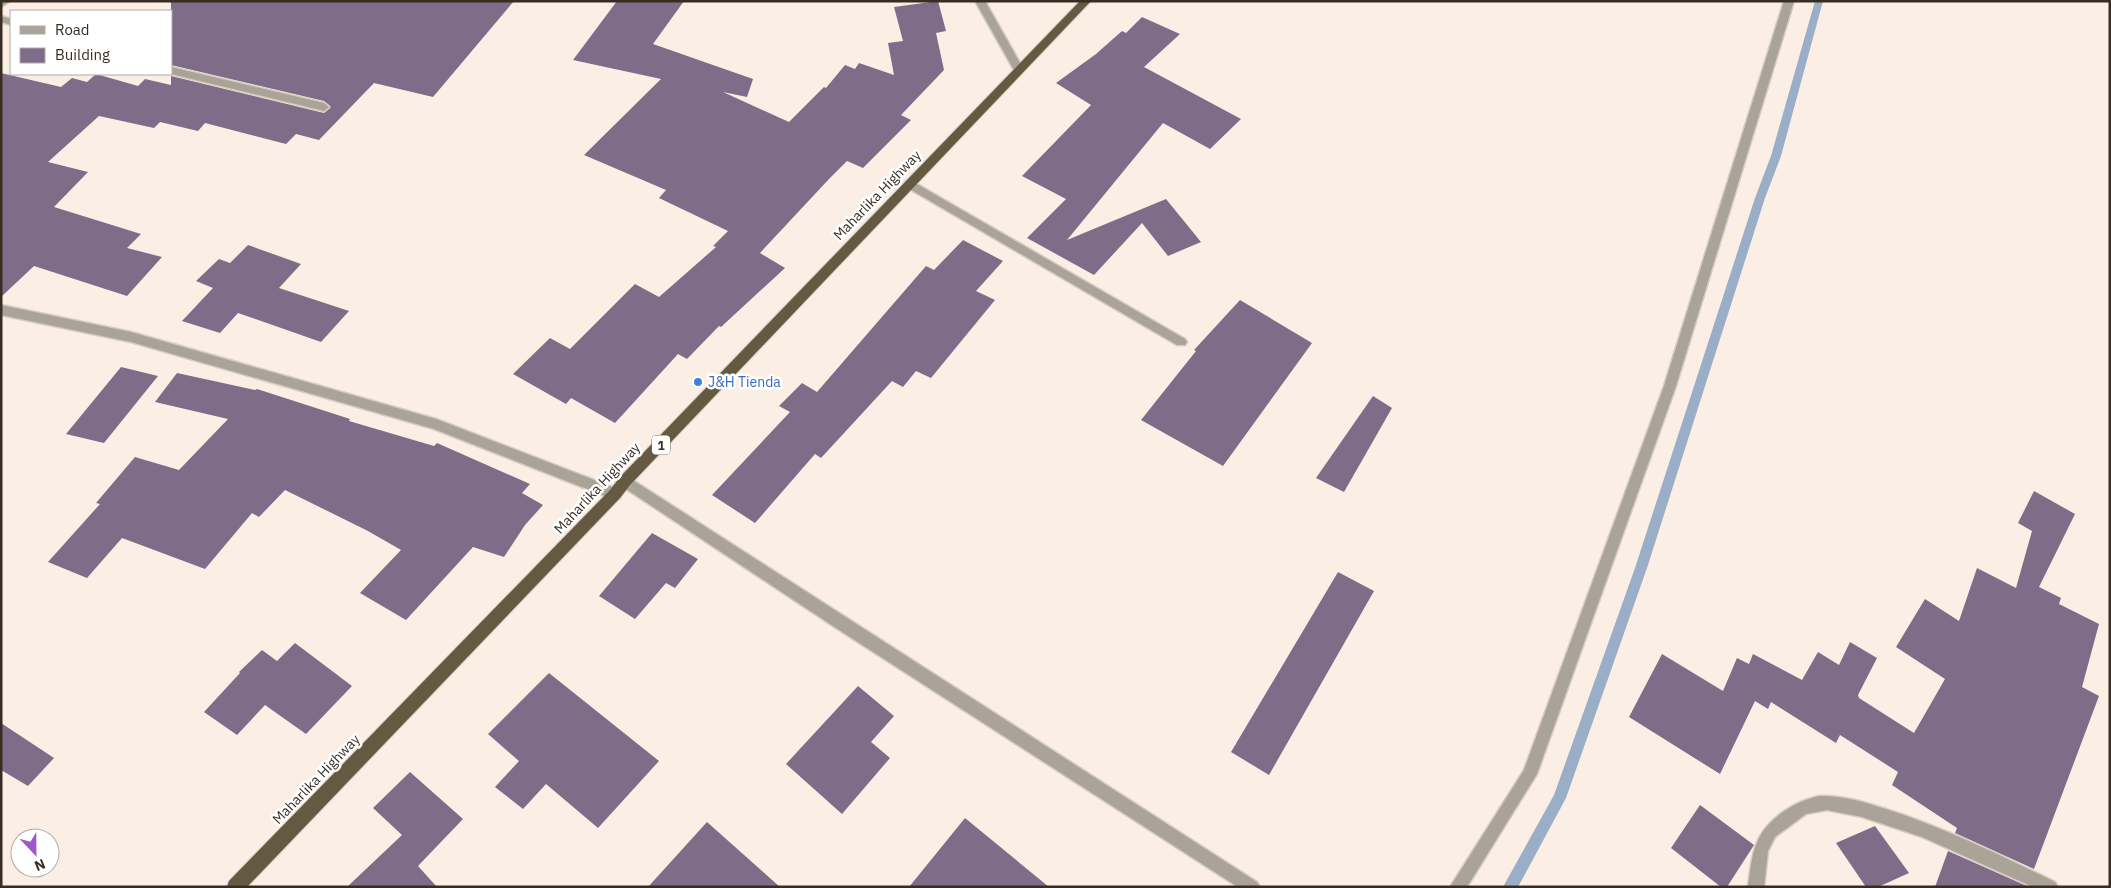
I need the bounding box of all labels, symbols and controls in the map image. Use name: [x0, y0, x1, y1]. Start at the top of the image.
legend: [10, 10, 172, 75]
text: Road: [55, 20, 90, 39]
text: Building: [55, 45, 110, 64]
street label: Maharlika Highway: [829, 146, 925, 244]
place label: J&H Tienda: [708, 373, 781, 391]
marker: J&H Tienda: [692, 376, 704, 388]
road number: 1: [652, 436, 670, 454]
street label: Maharlika Highway: [550, 439, 644, 537]
street label: Maharlika Highway: [268, 730, 364, 828]
north arrow: [10, 828, 60, 878]
text: N: [32, 855, 48, 875]

